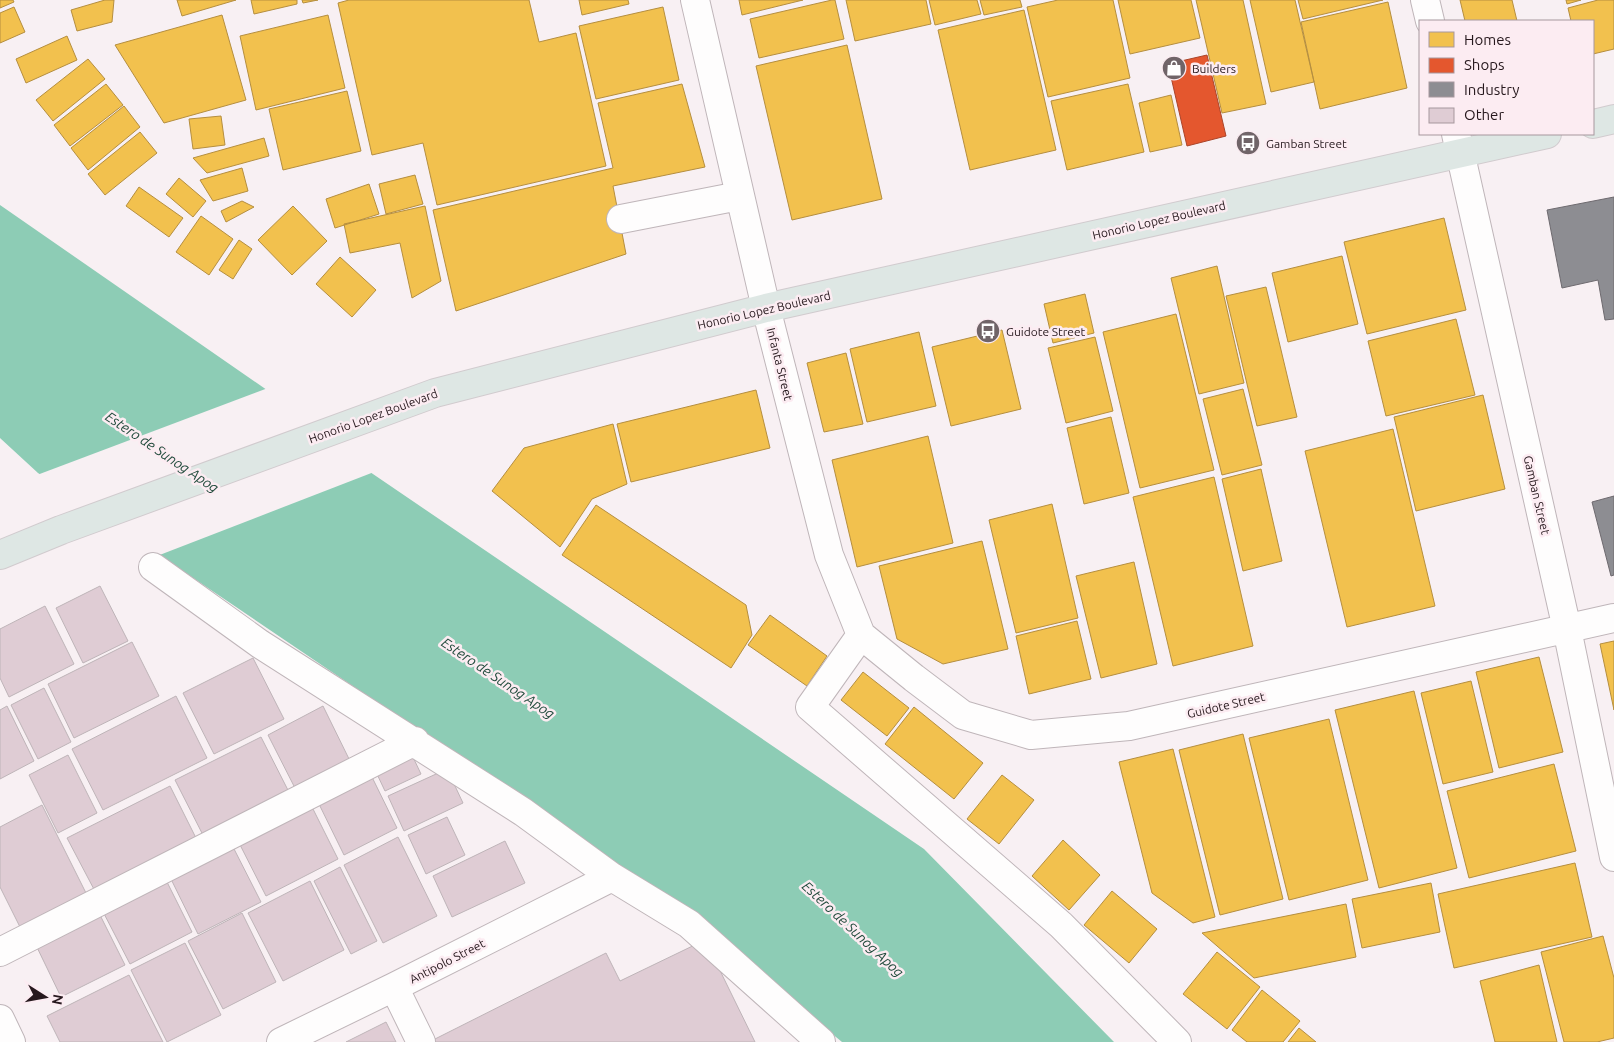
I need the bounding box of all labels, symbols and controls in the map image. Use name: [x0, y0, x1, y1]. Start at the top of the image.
legend: [1419, 20, 1594, 135]
text: Homes: [1464, 31, 1511, 48]
shop icon: Builders: [1161, 55, 1187, 81]
text: Shops: [1464, 56, 1505, 73]
place label: Builders: [1192, 62, 1236, 75]
text: Industry: [1464, 81, 1519, 98]
text: Other: [1464, 106, 1504, 123]
bus stop icon: Gamban Street: [1235, 130, 1261, 156]
place label: Gamban Street: [1266, 137, 1347, 150]
street label: Honorio Lopez Boulevard: [1091, 198, 1227, 242]
street label: Honorio Lopez Boulevard: [696, 288, 832, 332]
bus stop icon: Guidote Street: [975, 318, 1001, 344]
place label: Guidote Street: [1006, 325, 1086, 338]
street label: Infanta Street: [765, 326, 795, 402]
street label: Honorio Lopez Boulevard: [307, 387, 439, 445]
water label: Estero de Sunog Apog: [103, 408, 222, 496]
street label: Gamban Street: [1522, 454, 1552, 536]
water label: Estero de Sunog Apog: [439, 634, 558, 722]
street label: Guidote Street: [1186, 690, 1266, 720]
water label: Estero de Sunog Apog: [799, 878, 907, 980]
street label: Antipolo Street: [407, 936, 487, 986]
north arrow: [20, 972, 70, 1022]
text: N: [49, 993, 67, 1006]

